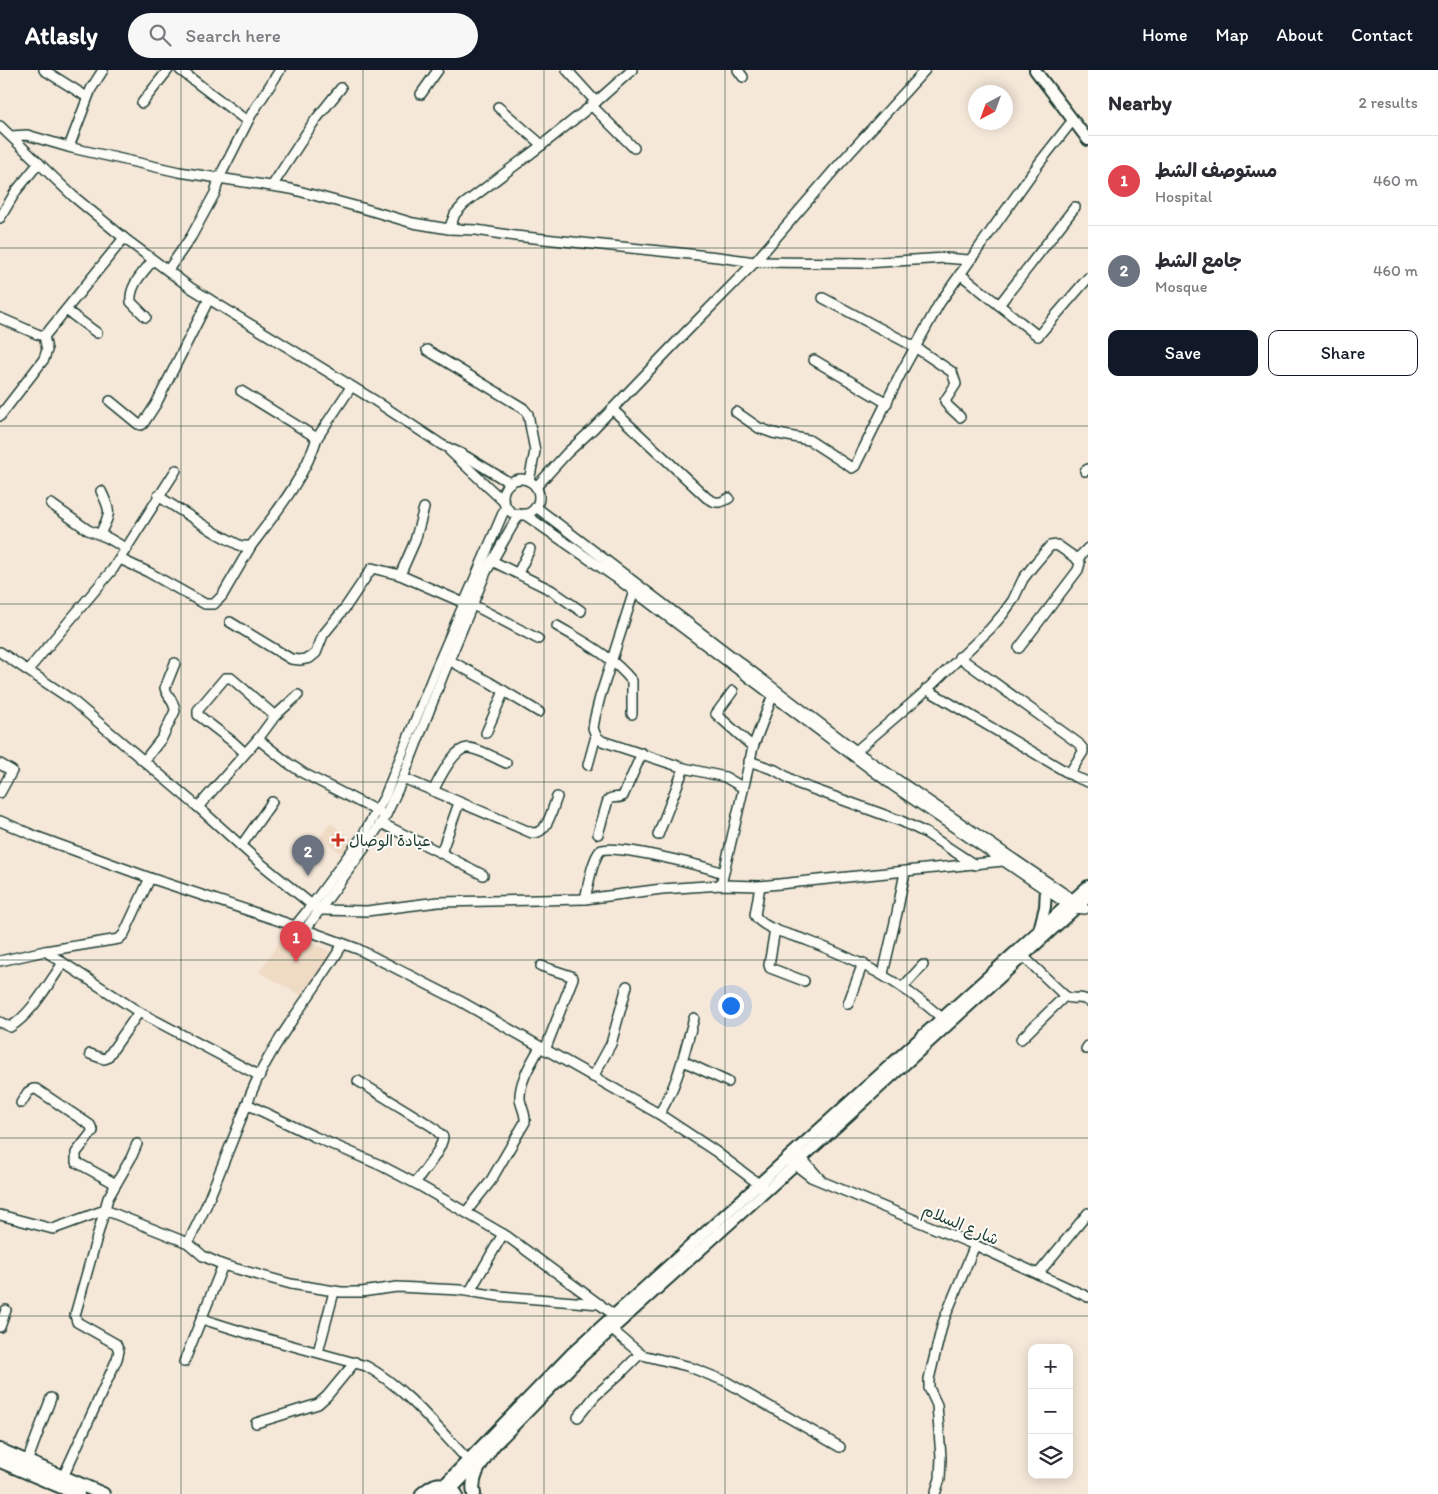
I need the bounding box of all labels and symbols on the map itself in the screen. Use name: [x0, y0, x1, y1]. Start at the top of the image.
north arrow: [968, 85, 1013, 130]
place label: عيادة الوصال: [349, 831, 431, 851]
marker: عيادة الوصال: [331, 833, 345, 847]
pin: 2: [292, 835, 324, 876]
pin: 1: [280, 921, 312, 962]
your location: [718, 993, 744, 1019]
street label: شارع السلام: [919, 1200, 1002, 1252]

